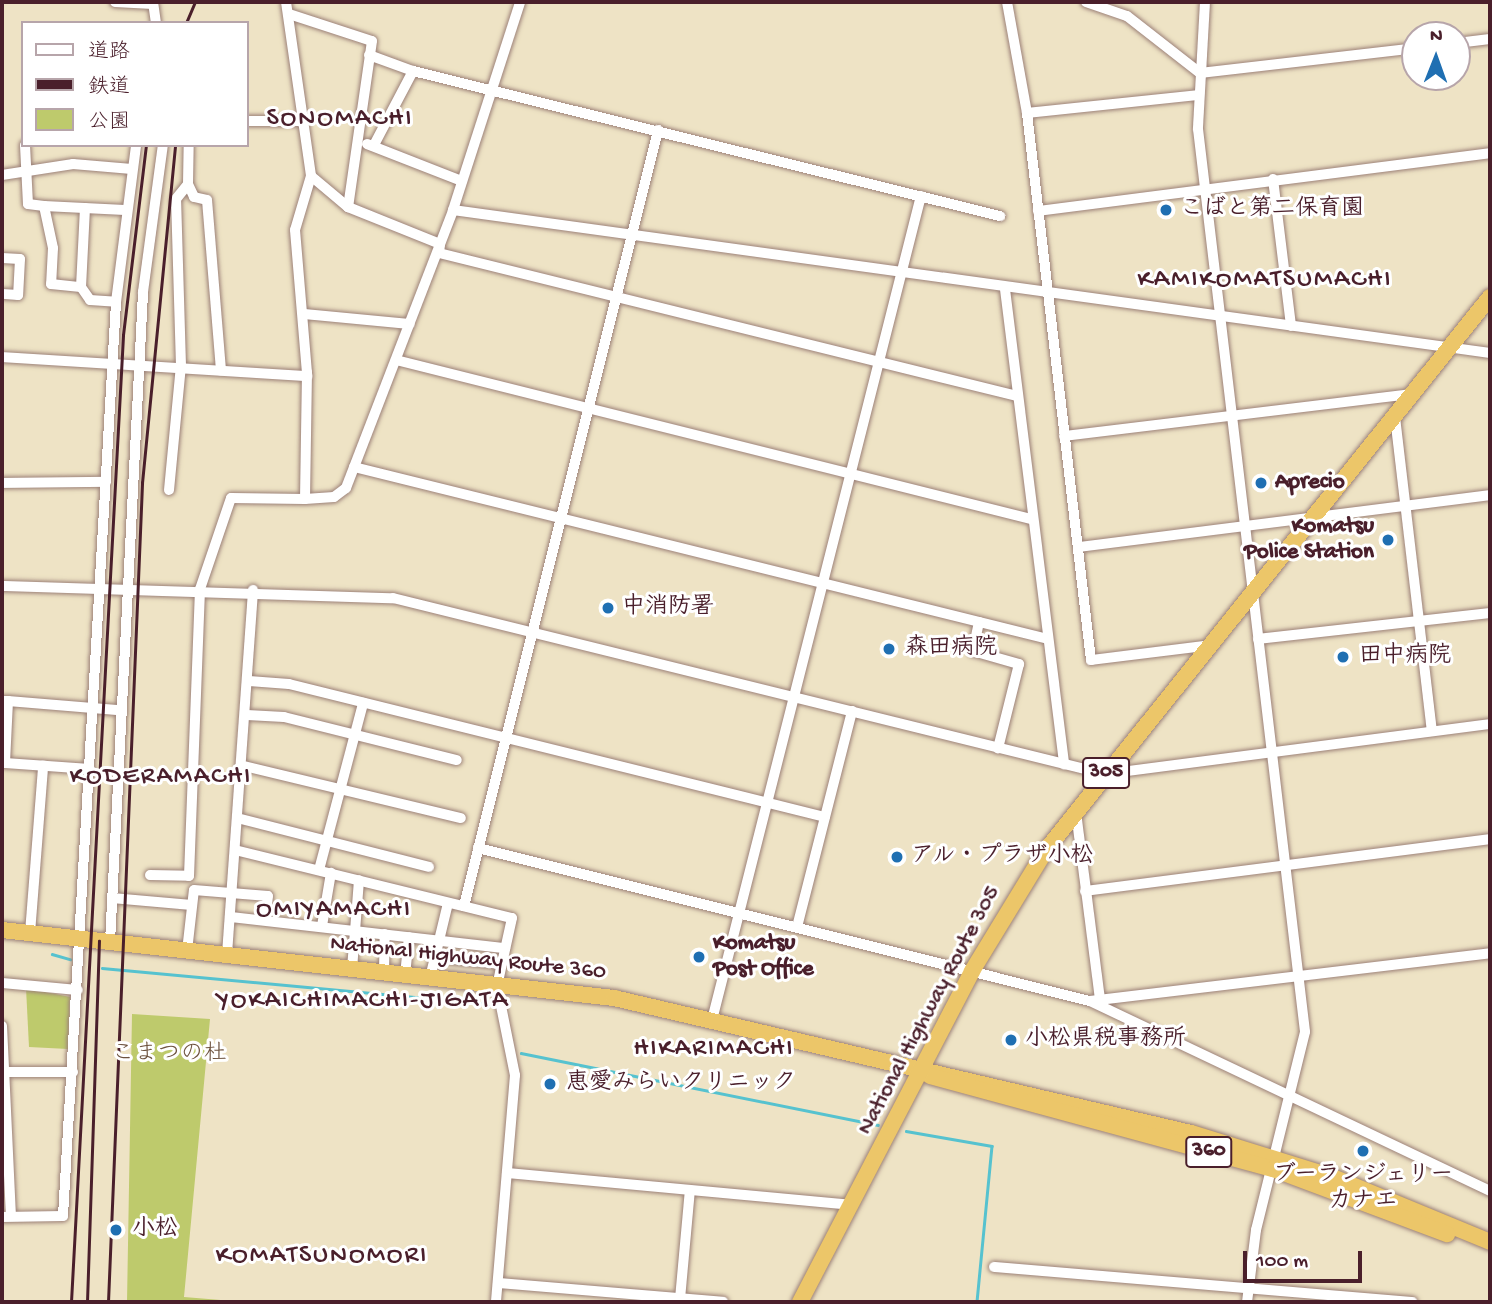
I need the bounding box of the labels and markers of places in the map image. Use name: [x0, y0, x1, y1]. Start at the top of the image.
place label: こばと第二保育園: [1180, 196, 1364, 224]
marker: こばと第二保育園: [1158, 202, 1174, 218]
place label: Aprecio: [1275, 469, 1345, 497]
marker: Aprecio: [1253, 475, 1269, 491]
place label: Komatsu Police Station: [1244, 513, 1374, 567]
marker: Komatsu Police Station: [1380, 532, 1396, 548]
place label: 中消防署: [622, 594, 714, 622]
marker: 中消防署: [600, 600, 616, 616]
place label: 森田病院: [905, 635, 997, 663]
marker: 森田病院: [879, 639, 899, 659]
place label: 田中病院: [1359, 643, 1451, 671]
marker: 田中病院: [1333, 647, 1353, 667]
place label: アル・プラザ小松: [911, 843, 1095, 871]
marker: アル・プラザ小松: [889, 849, 905, 865]
place label: Komatsu Post Office: [713, 930, 814, 984]
marker: Komatsu Post Office: [691, 949, 707, 965]
place label: 小松県税事務所: [1025, 1026, 1186, 1054]
marker: 小松県税事務所: [1003, 1032, 1019, 1048]
place label: 恵愛みらいクリニック: [566, 1070, 796, 1098]
marker: 恵愛みらいクリニック: [540, 1074, 560, 1094]
marker: ブーランジェリー カナエ: [1355, 1143, 1371, 1159]
place label: ブーランジェリー カナエ: [1272, 1162, 1454, 1216]
place label: 小松: [132, 1216, 178, 1244]
marker: 小松: [106, 1220, 126, 1240]

